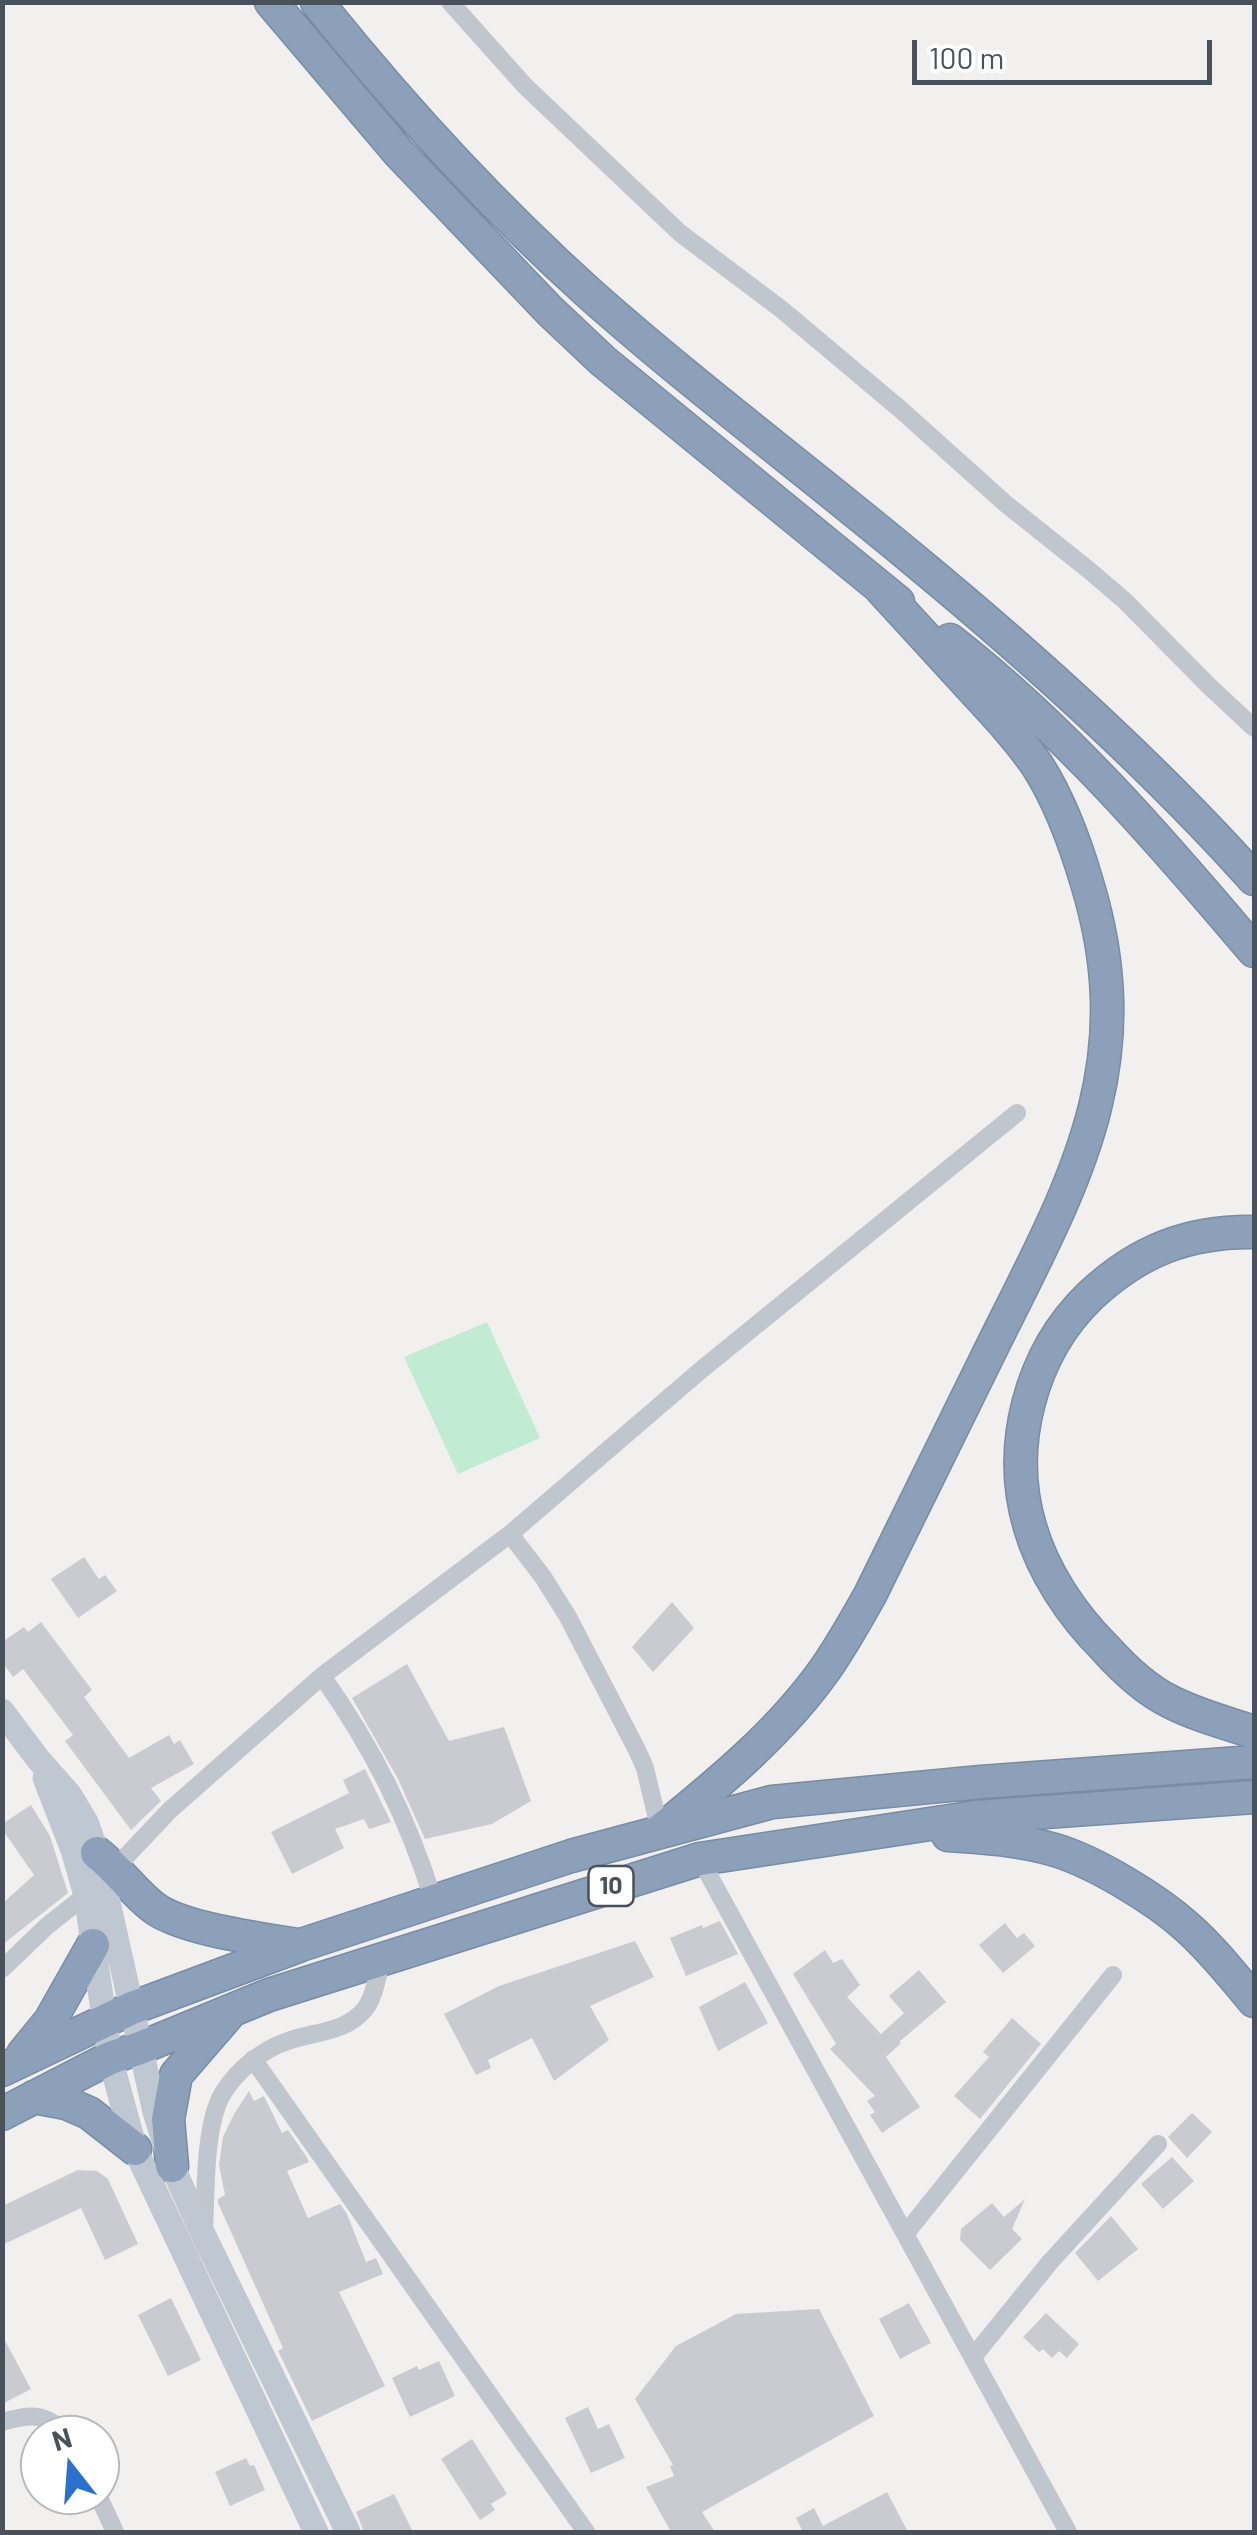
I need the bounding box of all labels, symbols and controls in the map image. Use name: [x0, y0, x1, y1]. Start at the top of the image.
scale bar: [917, 20, 1217, 82]
text: 100 m: [929, 39, 1004, 75]
road number: 10: [588, 1866, 634, 1906]
north arrow: [20, 2415, 120, 2515]
text: N: [48, 2419, 76, 2457]

